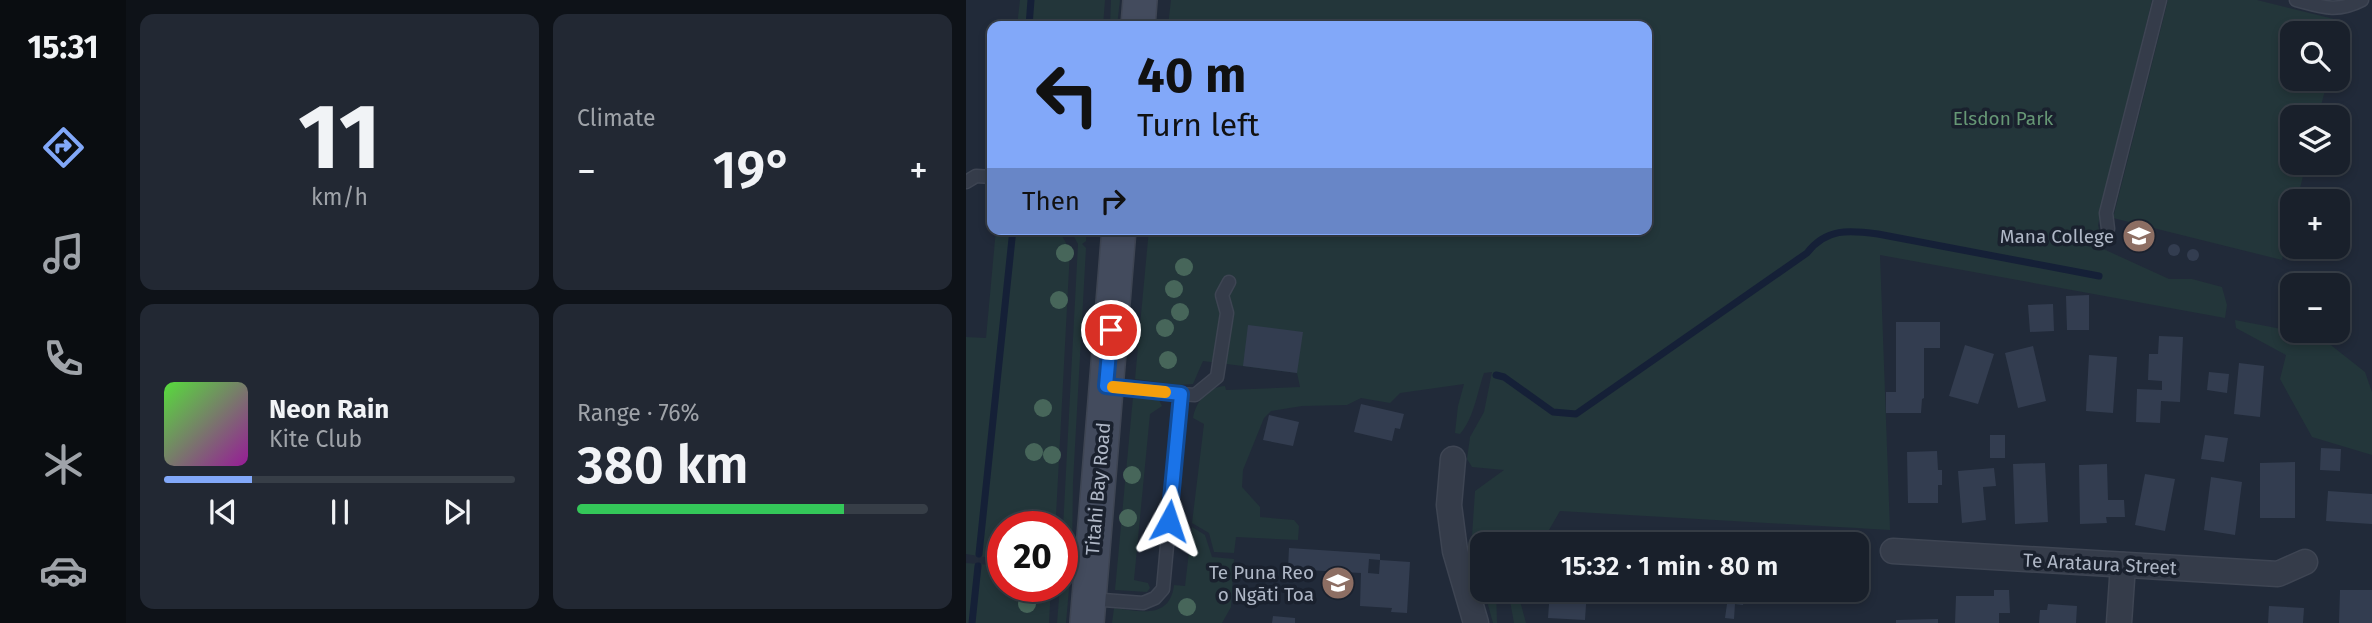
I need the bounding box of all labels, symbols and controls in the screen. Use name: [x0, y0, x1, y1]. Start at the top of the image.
map controls: [2280, 21, 2350, 343]
button: search: [2280, 21, 2350, 91]
text: 15:31: [28, 28, 98, 66]
text: 40 m: [1137, 46, 1246, 105]
icon: left: [1022, 49, 1113, 140]
text: 11: [298, 83, 381, 192]
text: Climate: [577, 104, 656, 132]
button: layers: [2280, 105, 2350, 175]
text: Turn left: [1137, 106, 1259, 144]
park label: Elsdon Park: [1953, 107, 2054, 130]
icon: directions: [39, 123, 88, 172]
text: 19°: [713, 139, 792, 202]
text: −: [577, 148, 596, 194]
text: +: [909, 148, 928, 194]
icon: right: [1094, 182, 1132, 220]
text: km/h: [311, 183, 368, 211]
text: Then: [1022, 186, 1080, 217]
button: +: [2280, 189, 2350, 259]
school or university icon: Mana College: [2120, 217, 2158, 255]
place label: Mana College: [2000, 225, 2114, 248]
icon: music: [39, 229, 88, 278]
button: −: [2280, 273, 2350, 343]
pin: [1081, 300, 1141, 360]
icon: arrive: [1092, 311, 1130, 349]
icon: phone: [39, 334, 88, 383]
text: Neon Rain: [269, 394, 389, 425]
text: Range · 76%: [577, 399, 699, 427]
street label: Titahi Bay Road: [1081, 421, 1115, 557]
text: Kite Club: [269, 425, 362, 453]
text: 380 km: [577, 434, 749, 497]
icon: climate: [39, 440, 88, 489]
position arrow: [1132, 484, 1206, 558]
icon: previous: [204, 493, 242, 531]
icon: pause: [321, 493, 359, 531]
icon: next: [438, 493, 476, 531]
speed limit sign: 20: [987, 511, 1078, 602]
icon: car: [39, 546, 88, 595]
street label: Te Arataura Street: [2023, 548, 2178, 580]
text: 15:32 · 1 min · 80 m: [1561, 551, 1778, 582]
place label: Te Puna Reo o Ngāti Toa: [1209, 561, 1314, 606]
school or university icon: Te Puna Reo o Ngāti Toa: [1319, 564, 1357, 602]

